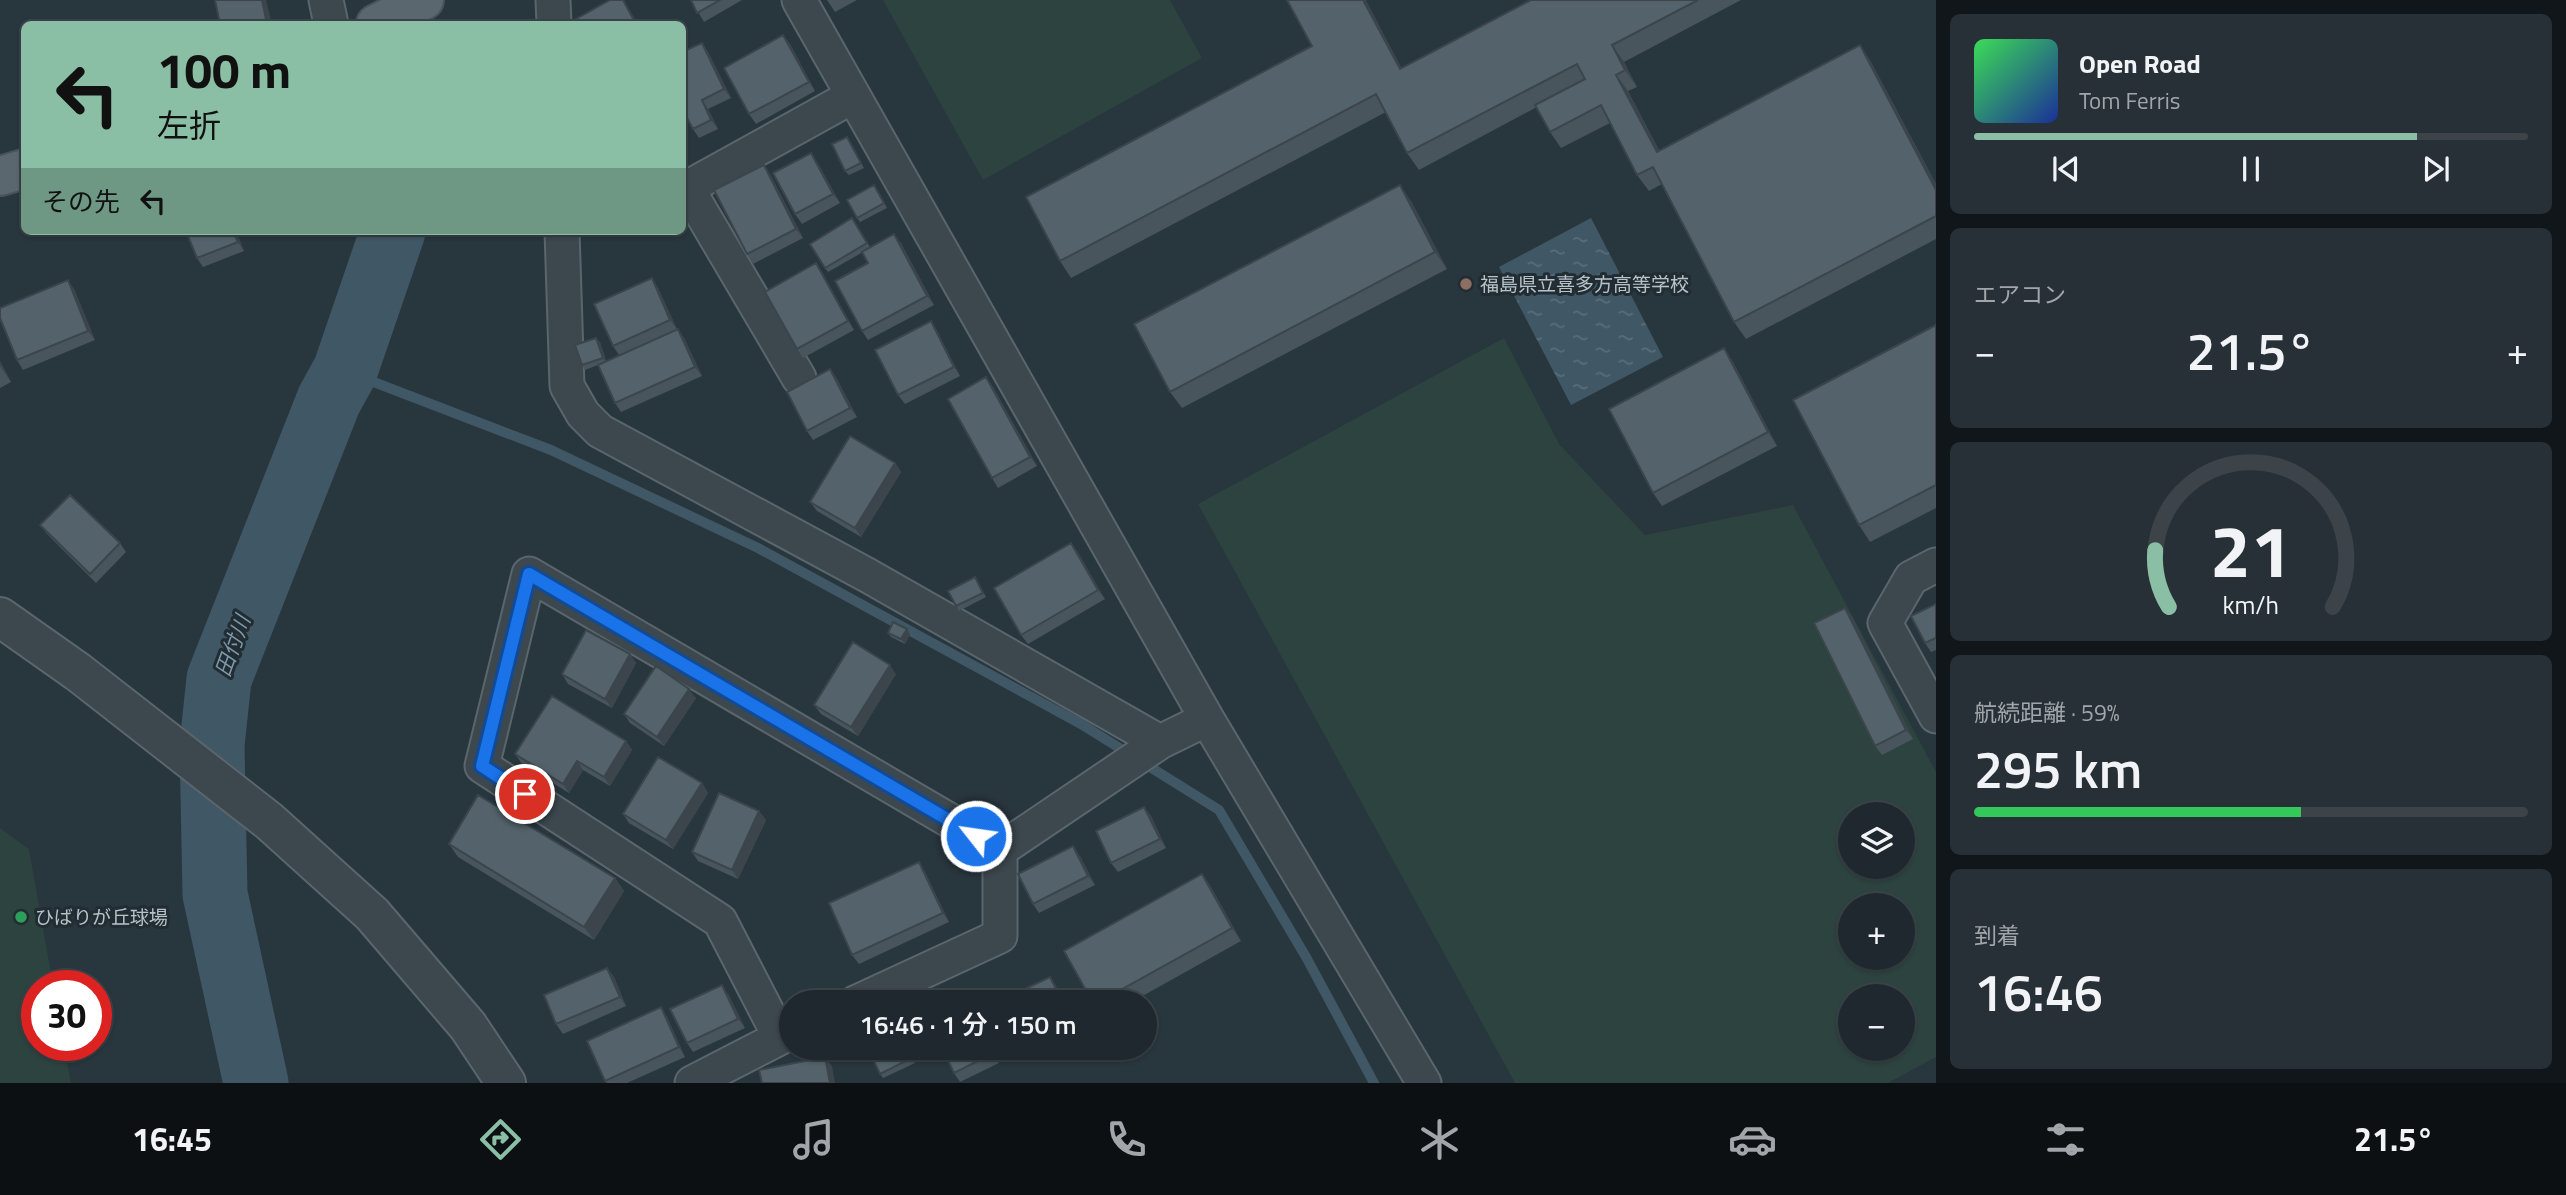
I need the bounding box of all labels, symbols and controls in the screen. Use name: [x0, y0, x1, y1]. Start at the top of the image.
text: 100 m: [157, 32, 291, 107]
text: Open Road: [2079, 44, 2201, 83]
icon: left: [42, 49, 133, 140]
text: Tom Ferris: [2079, 83, 2180, 118]
text: 左折: [157, 101, 221, 149]
icon: previous: [2047, 150, 2085, 188]
icon: pause: [2232, 150, 2270, 188]
icon: next: [2417, 150, 2455, 188]
text: その先: [42, 182, 120, 221]
icon: left: [134, 182, 172, 220]
place label: 福島県立喜多方高等学校: [1480, 269, 1689, 298]
marker: 福島県立喜多方高等学校: [1458, 276, 1474, 292]
text: エアコン: [1974, 277, 2066, 312]
text: 21.5°: [2187, 311, 2315, 390]
text: −: [1974, 322, 1995, 380]
text: +: [2507, 322, 2528, 380]
text: 21: [2210, 496, 2292, 606]
text: km/h: [2223, 586, 2279, 624]
water label: 田付川: [206, 609, 259, 681]
text: 航続距離 · 59%: [1974, 695, 2120, 730]
text: 295 km: [1974, 729, 2142, 808]
pin: [495, 764, 555, 824]
icon: arrive: [506, 775, 544, 813]
position arrow: [939, 799, 1013, 873]
map controls: [1838, 802, 1915, 1061]
button: layers: [1838, 802, 1915, 879]
button: +: [1838, 893, 1915, 970]
place label: ひばりが丘球場: [35, 902, 168, 931]
marker: ひばりが丘球場: [13, 909, 29, 925]
text: 到着: [1974, 918, 2020, 953]
text: 16:46: [1974, 952, 2103, 1031]
speed limit sign: 30: [21, 970, 112, 1061]
button: −: [1838, 984, 1915, 1061]
text: 16:46 · 1 分 · 150 m: [859, 1005, 1077, 1044]
text: 16:45: [132, 1115, 212, 1163]
icon: directions: [476, 1115, 525, 1164]
icon: music: [789, 1115, 838, 1164]
icon: phone: [1102, 1115, 1151, 1164]
icon: climate: [1415, 1115, 1464, 1164]
icon: car: [1728, 1115, 1777, 1164]
icon: filters: [2041, 1115, 2090, 1164]
text: 21.5°: [2354, 1115, 2434, 1163]

